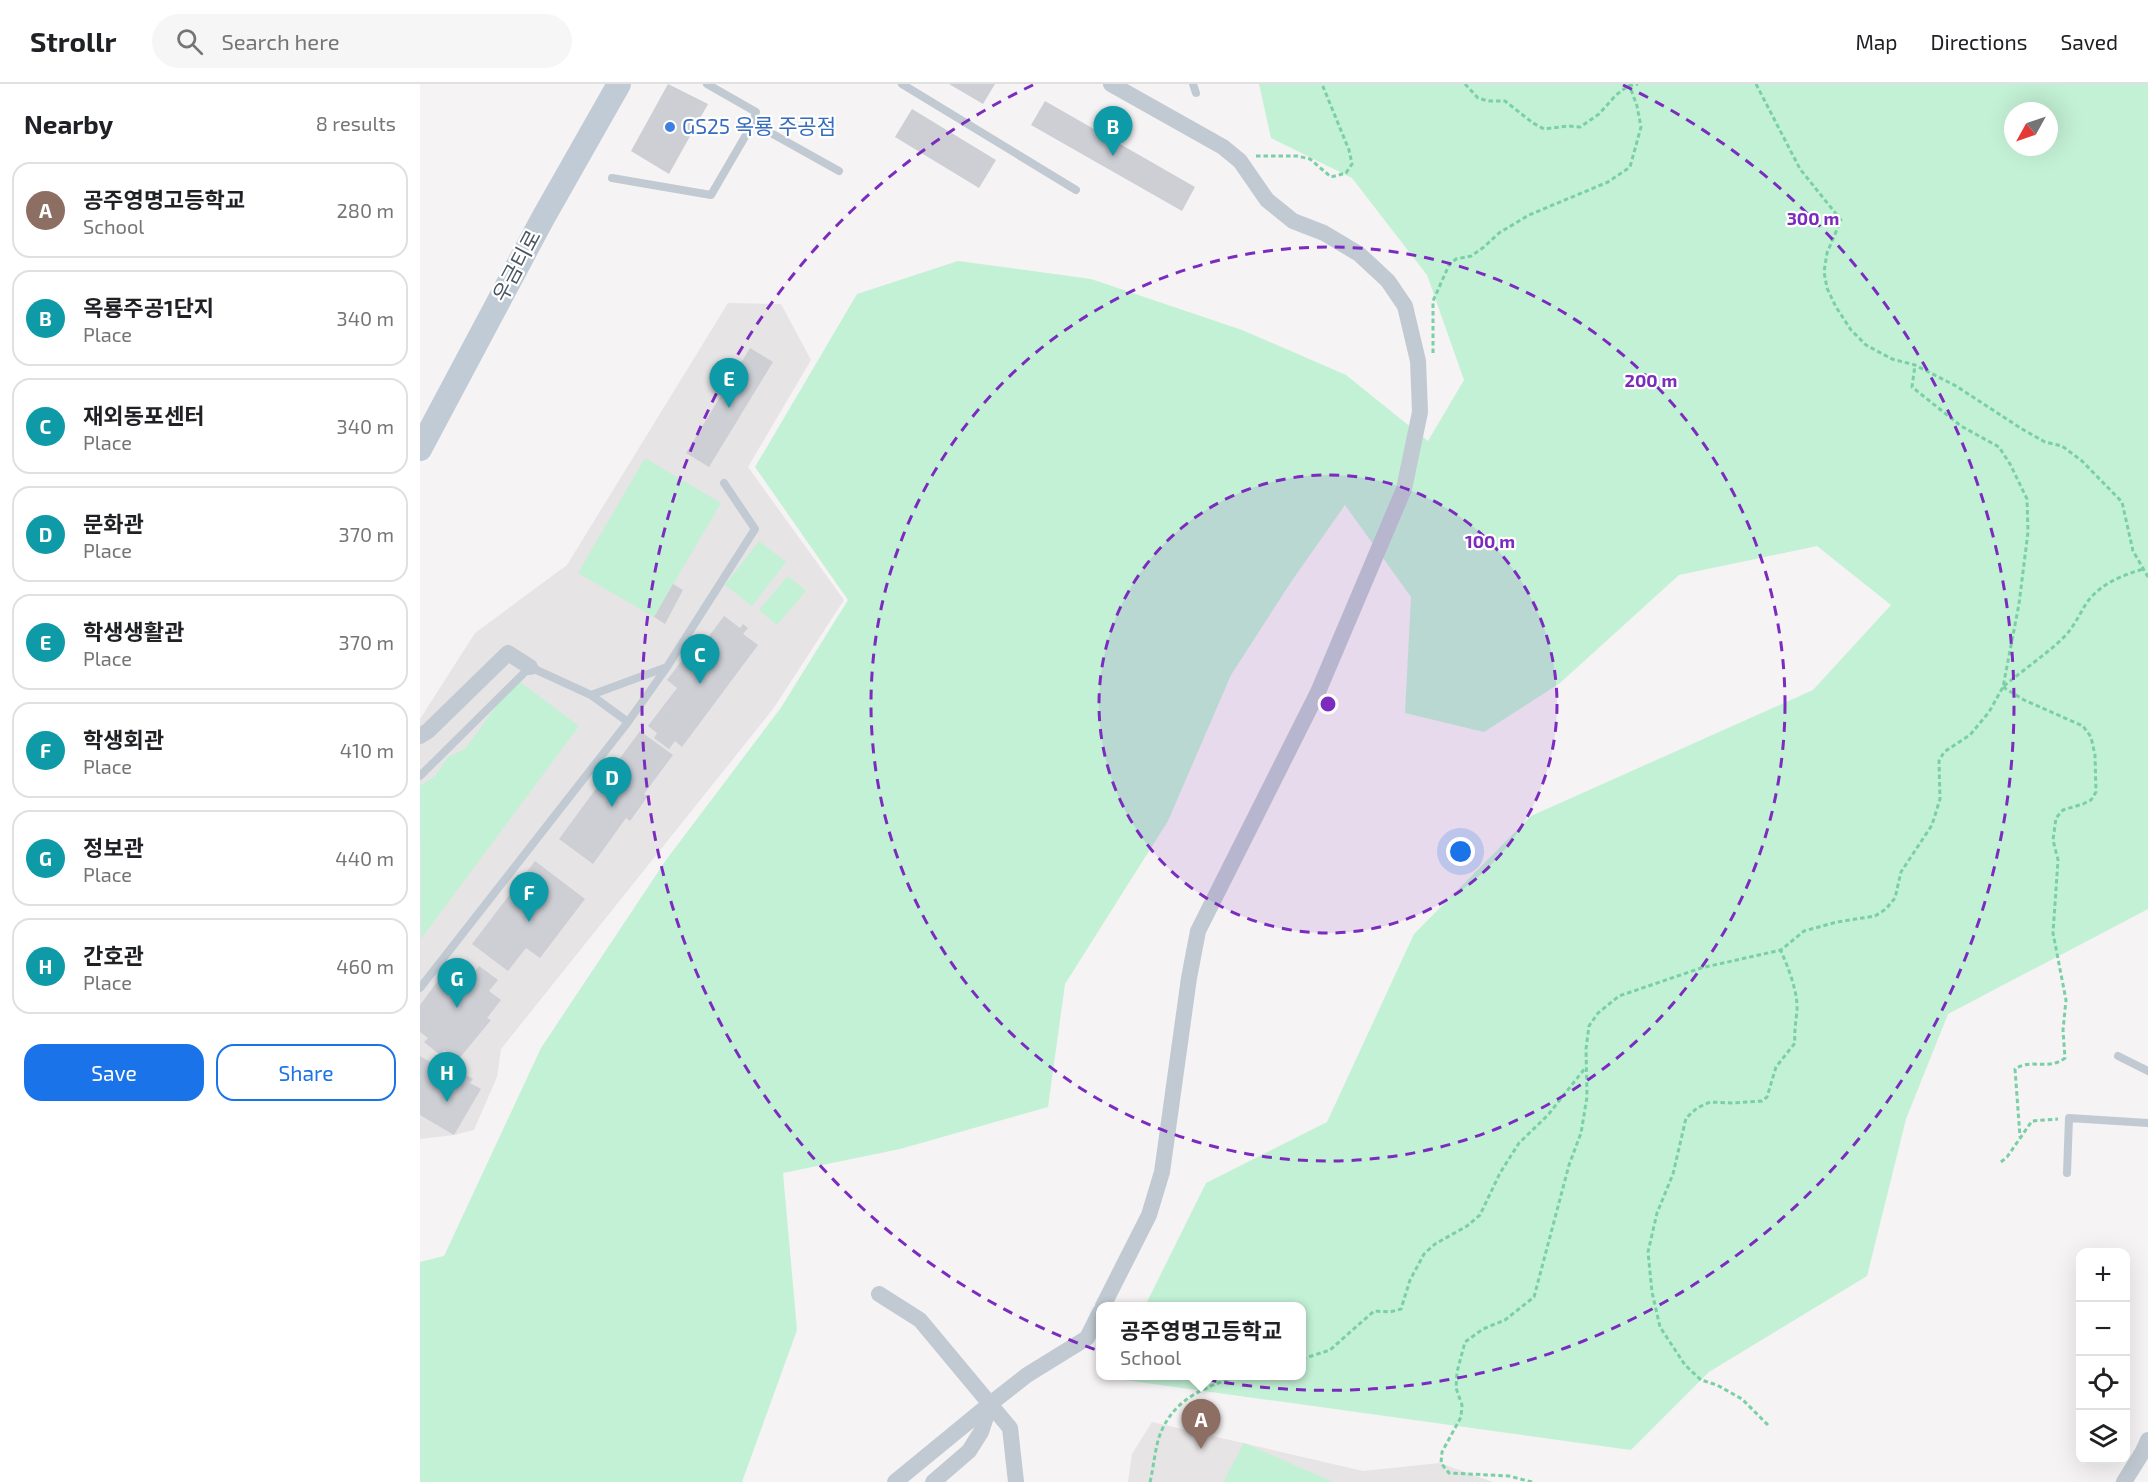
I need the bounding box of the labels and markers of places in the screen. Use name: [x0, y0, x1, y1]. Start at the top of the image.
pin: B: [1094, 106, 1132, 156]
place label: GS25 옥룡 주공점: [682, 113, 836, 138]
marker: GS25 옥룡 주공점: [663, 120, 677, 134]
pin: E: [710, 358, 748, 408]
pin: C: [680, 634, 720, 684]
centre of rings: [1318, 694, 1338, 714]
pin: D: [592, 758, 632, 807]
pin: F: [510, 872, 548, 922]
pin: G: [438, 958, 477, 1008]
pin: H: [428, 1052, 466, 1102]
pin: A: [1182, 1400, 1220, 1449]

